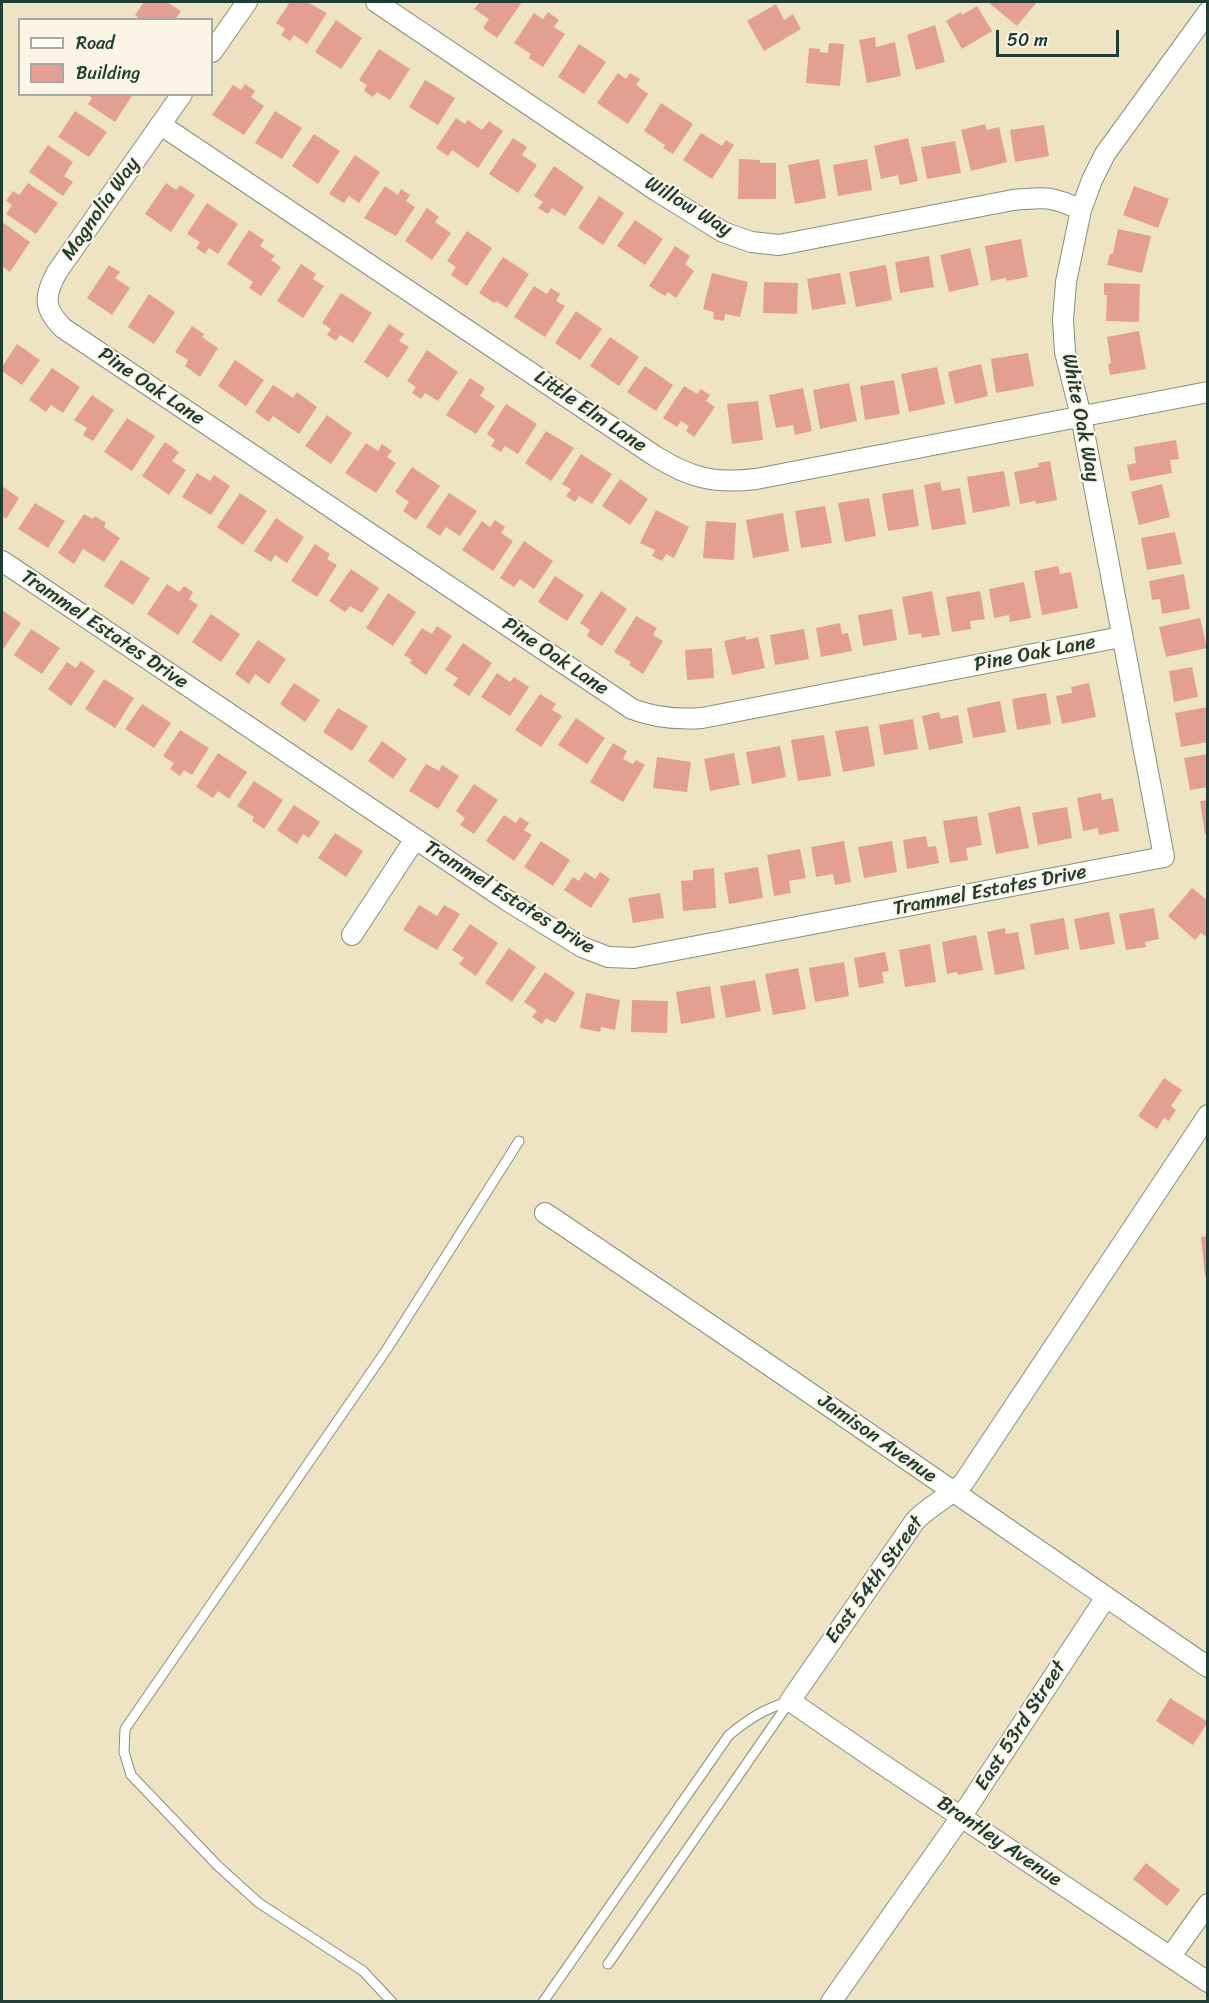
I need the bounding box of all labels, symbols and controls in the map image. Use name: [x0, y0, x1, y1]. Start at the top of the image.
legend: [18, 18, 213, 96]
scale bar: [999, 18, 1122, 56]
text: 50 m: [1007, 24, 1048, 56]
text: Road: [76, 27, 115, 59]
text: Building: [76, 57, 140, 89]
street label: Magnolia Way: [57, 153, 145, 265]
street label: Willow Way: [640, 172, 736, 242]
street label: Pine Oak Lane: [93, 343, 209, 431]
street label: White Oak Way: [1056, 352, 1104, 484]
street label: Little Elm Lane: [529, 366, 651, 458]
street label: Trammel Estates Drive: [16, 565, 192, 695]
street label: Pine Oak Lane: [497, 613, 613, 701]
street label: Pine Oak Lane: [972, 630, 1098, 678]
street label: Trammel Estates Drive: [419, 836, 599, 960]
street label: Trammel Estates Drive: [891, 860, 1089, 922]
street label: Jamison Avenue: [813, 1389, 941, 1489]
street label: East 54th Street: [821, 1512, 929, 1648]
street label: East 53rd Street: [970, 1657, 1072, 1795]
street label: Brantley Avenue: [932, 1791, 1066, 1893]

